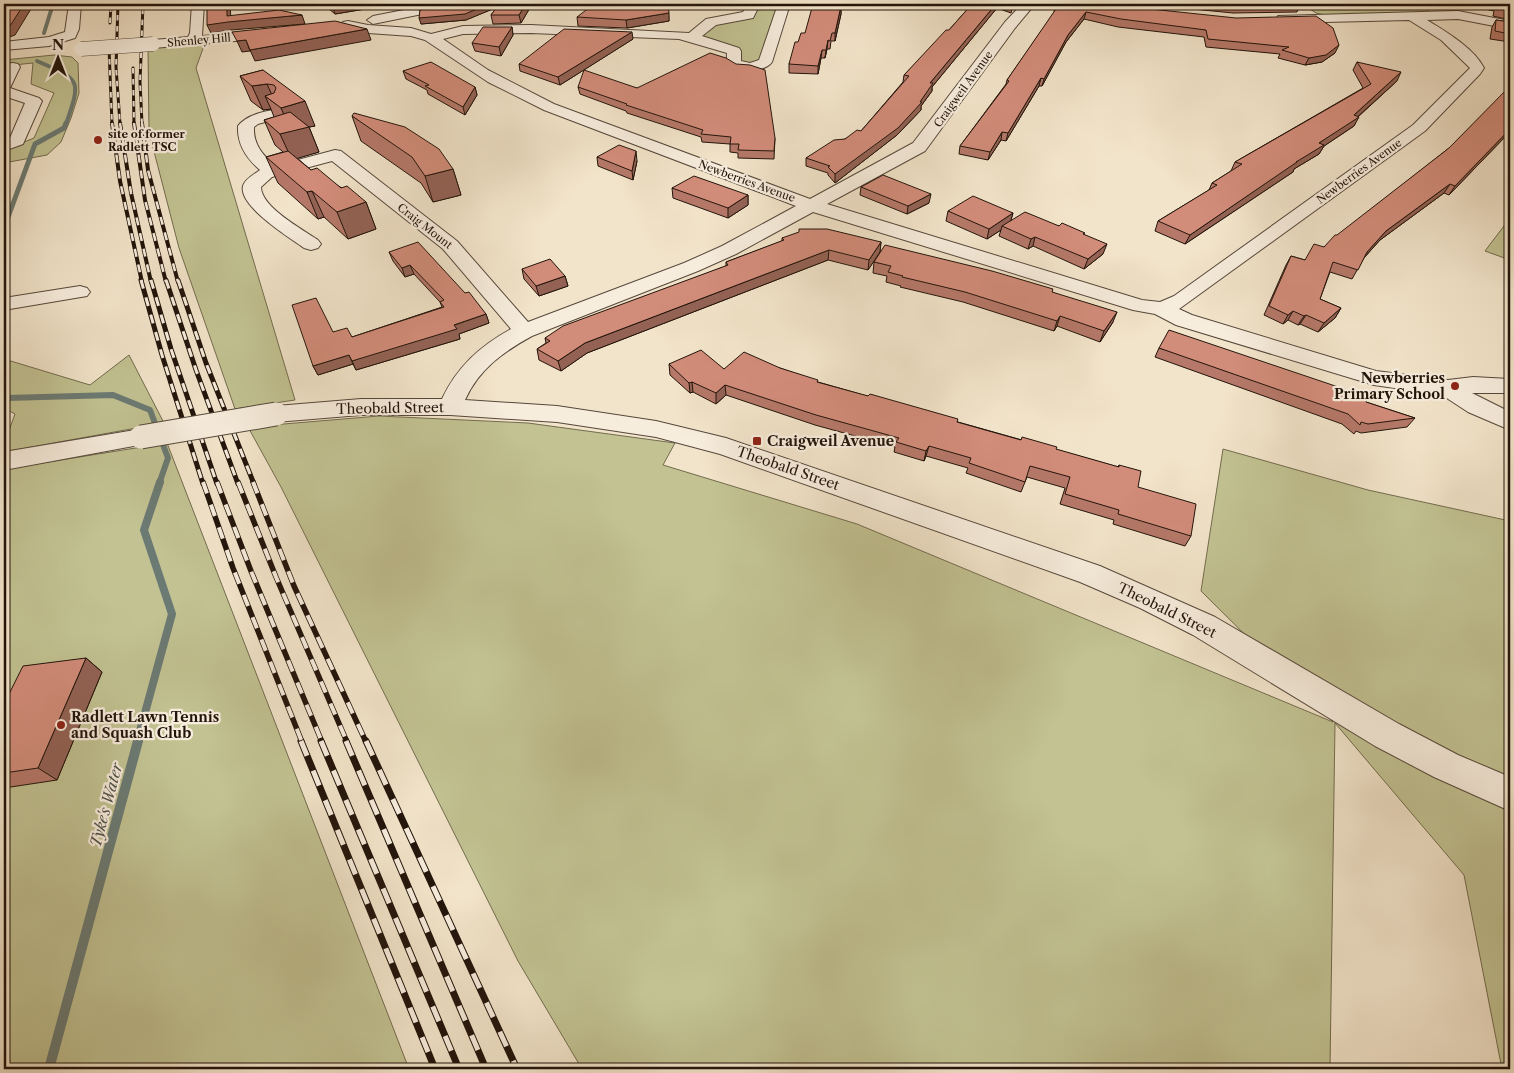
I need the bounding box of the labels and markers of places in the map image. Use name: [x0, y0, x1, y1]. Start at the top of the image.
place label: site of former Radlett TSC: [108, 127, 185, 154]
marker: site of former Radlett TSC: [92, 134, 104, 146]
place label: Newberries Primary School: [1334, 369, 1445, 403]
marker: Newberries Primary School: [1449, 380, 1461, 392]
place label: Craigweil Avenue: [767, 432, 894, 450]
marker: Craigweil Avenue: [751, 435, 763, 447]
place label: Radlett Lawn Tennis and Squash Club: [71, 708, 219, 742]
marker: Radlett Lawn Tennis and Squash Club: [55, 719, 67, 731]

